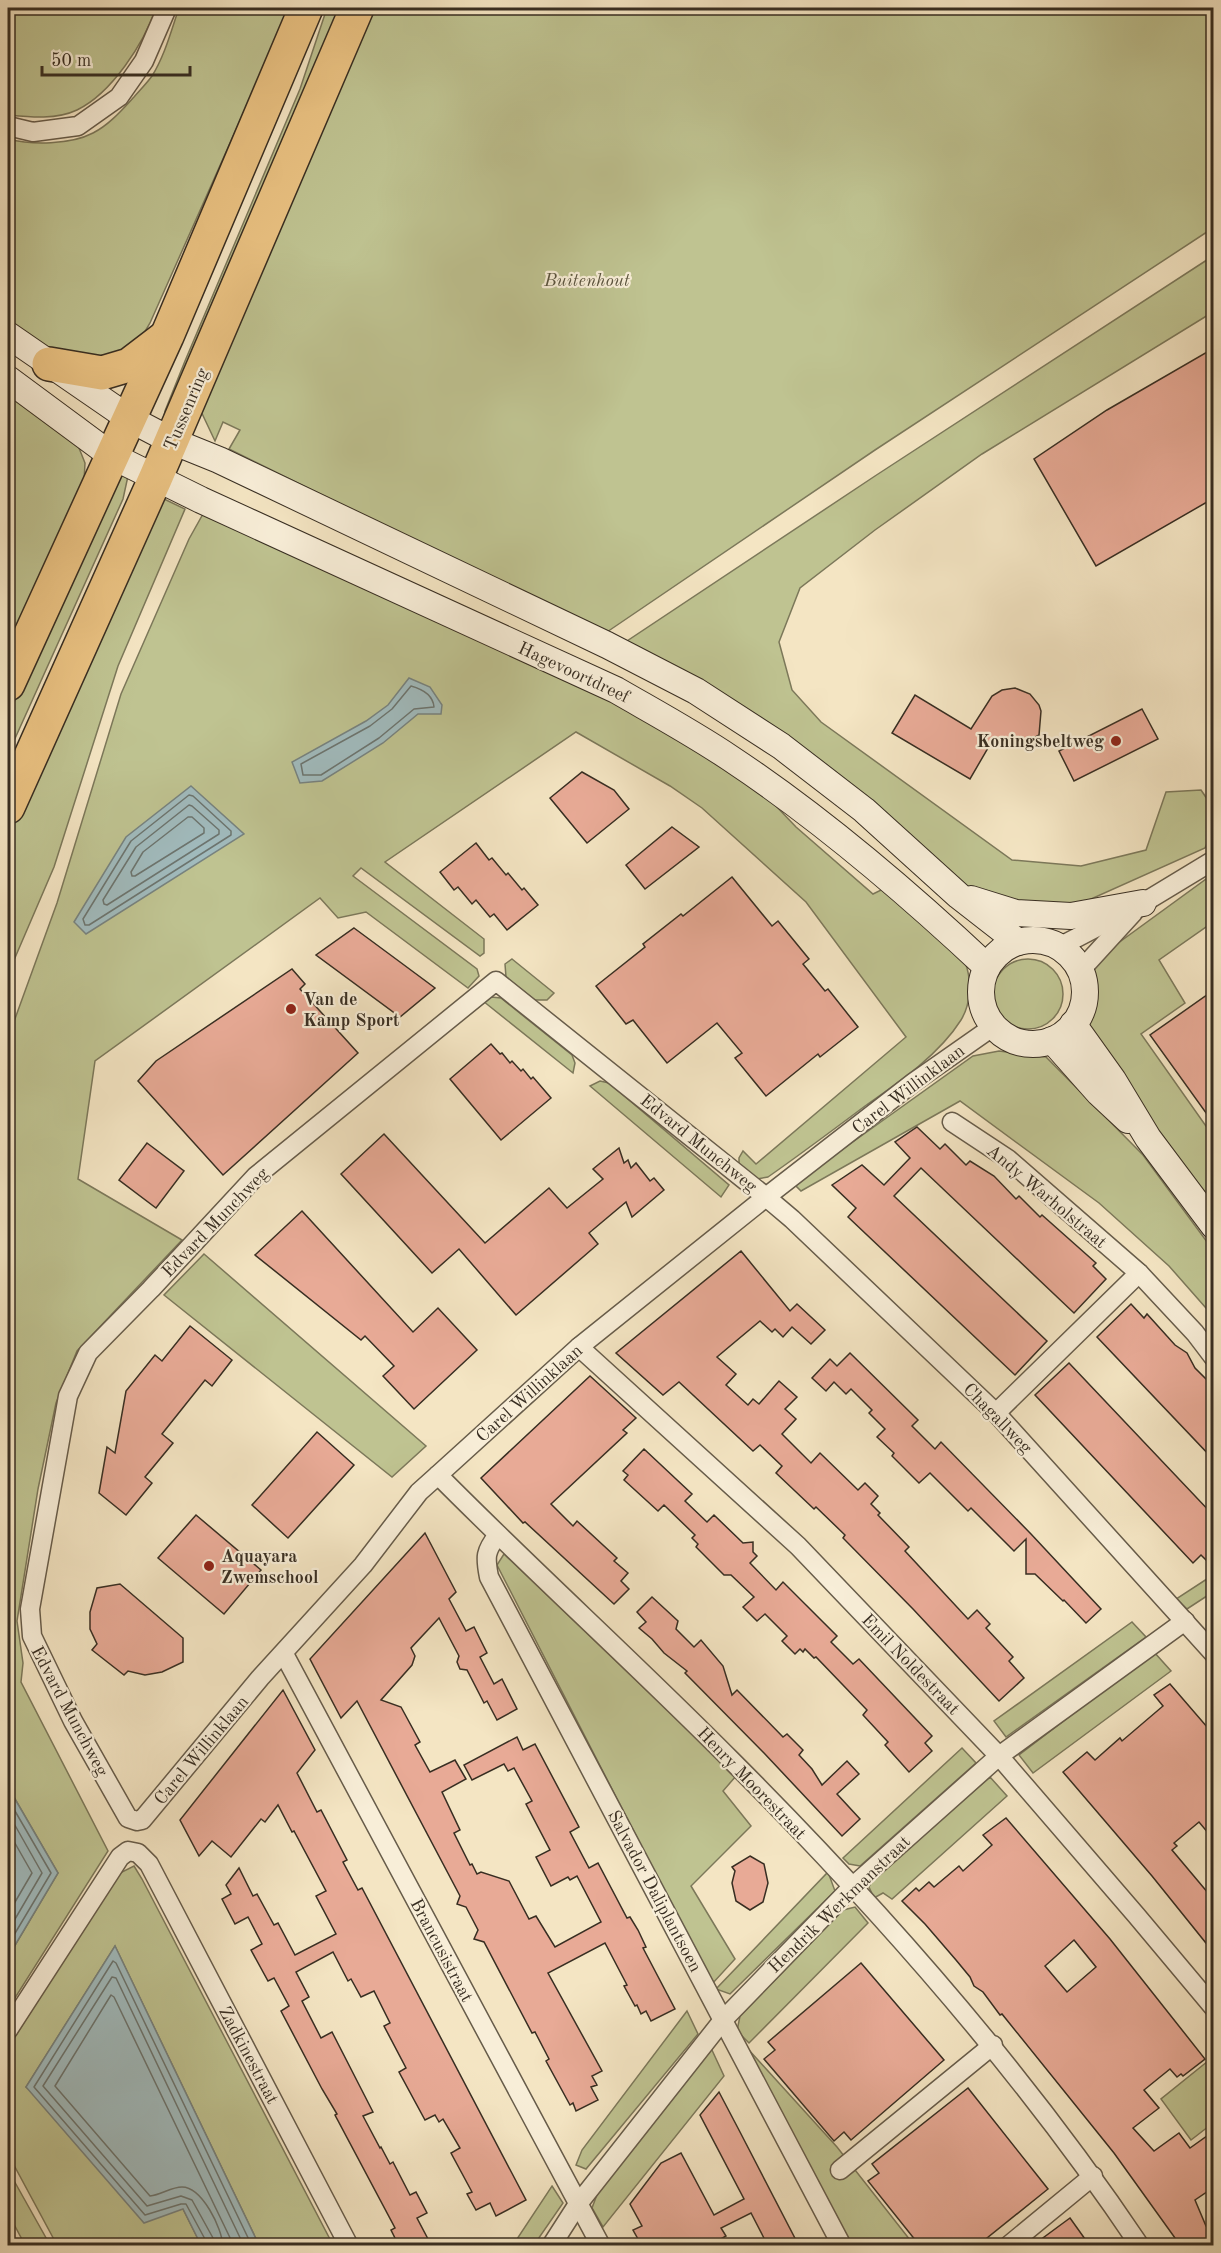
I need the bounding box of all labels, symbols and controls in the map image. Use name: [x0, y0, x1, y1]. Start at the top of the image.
scale bar: [42, 39, 190, 77]
text: 50 m: [51, 52, 91, 70]
park label: Buitenhout: [543, 272, 630, 290]
street label: Tussenring: [161, 365, 212, 453]
street label: Hagevoortdreef: [515, 639, 633, 707]
place label: Koningsbeltweg: [976, 733, 1104, 751]
marker: Koningsbeltweg: [1109, 734, 1123, 748]
place label: Van de Kamp Sport: [303, 991, 400, 1030]
marker: Van de Kamp Sport: [284, 1002, 298, 1016]
street label: Carel Willinklaan: [849, 1042, 968, 1138]
street label: Edvard Munchweg: [636, 1091, 760, 1196]
street label: Andy Warholstraat: [983, 1141, 1110, 1252]
street label: Edvard Munchweg: [159, 1164, 273, 1281]
street label: Carel Willinklaan: [473, 1341, 586, 1446]
street label: Chagallweg: [959, 1380, 1035, 1458]
place label: Aquayara Zwemschool: [221, 1548, 319, 1587]
marker: Aquayara Zwemschool: [202, 1559, 216, 1573]
street label: Emil Noldestraat: [858, 1611, 963, 1719]
street label: Edvard Munchweg: [27, 1643, 111, 1780]
street label: Carel Willinklaan: [151, 1693, 252, 1808]
street label: Henry Moorestraat: [693, 1724, 809, 1843]
street label: Salvador Daliplantsoen: [604, 1808, 704, 1975]
street label: Hendrik Werkmanstraat: [765, 1833, 914, 1977]
street label: Brancusistraat: [406, 1896, 476, 2005]
street label: Zadkinestraat: [215, 2004, 281, 2107]

